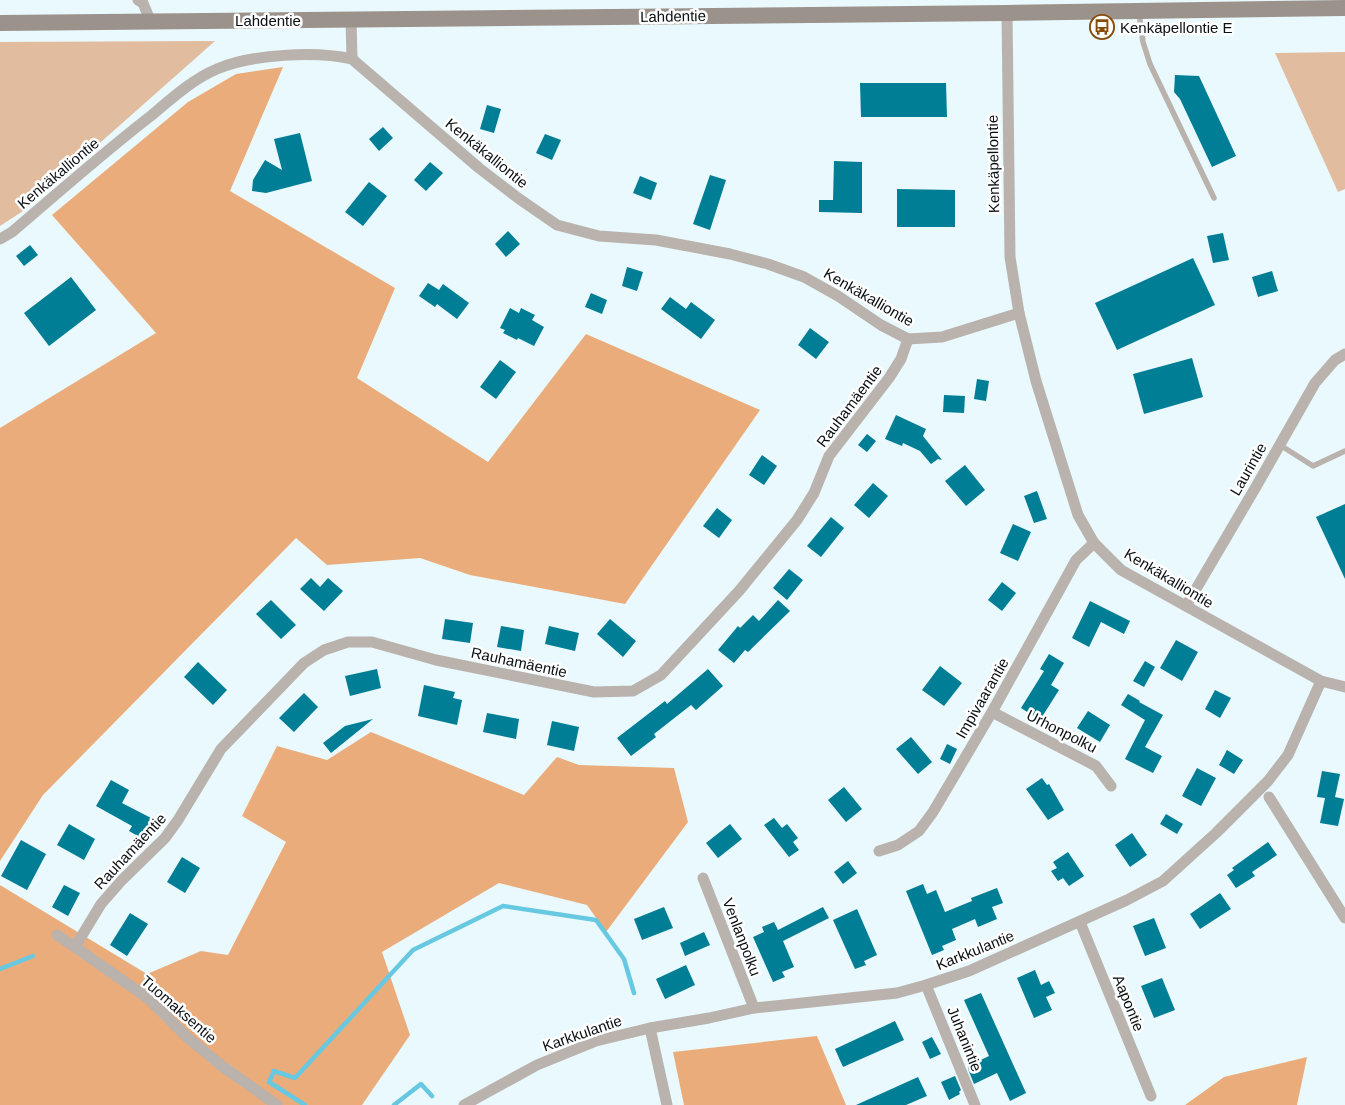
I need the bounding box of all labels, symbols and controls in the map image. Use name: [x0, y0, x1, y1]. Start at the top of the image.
street label: Lahdentie: [640, 7, 706, 25]
street label: Lahdentie: [235, 12, 301, 29]
bus stop icon: Kenkäpellontie E: [1089, 14, 1115, 40]
place label: Kenkäpellontie E: [1120, 19, 1233, 36]
street label: Kenkäkalliontie: [442, 115, 532, 191]
street label: Kenkäpellontie: [984, 115, 1002, 213]
street label: Kenkäkalliontie: [14, 134, 102, 212]
street label: Kenkäkalliontie: [821, 264, 917, 330]
street label: Rauhamäentie: [813, 362, 885, 450]
street label: Laurintie: [1226, 440, 1270, 498]
street label: Kenkäkalliontie: [1121, 545, 1217, 611]
street label: Rauhamäentie: [470, 644, 568, 680]
street label: Impivaarantie: [952, 655, 1012, 741]
street label: Urhonpolku: [1024, 706, 1100, 756]
street label: Rauhamäentie: [91, 810, 169, 892]
street label: Venlanpolku: [719, 896, 765, 978]
street label: Karkkulantie: [934, 927, 1016, 973]
street label: Tuomaksentie: [138, 972, 220, 1046]
street label: Aapontie: [1110, 972, 1148, 1034]
street label: Juhanintie: [944, 1004, 986, 1074]
street label: Karkkulantie: [540, 1012, 624, 1054]

